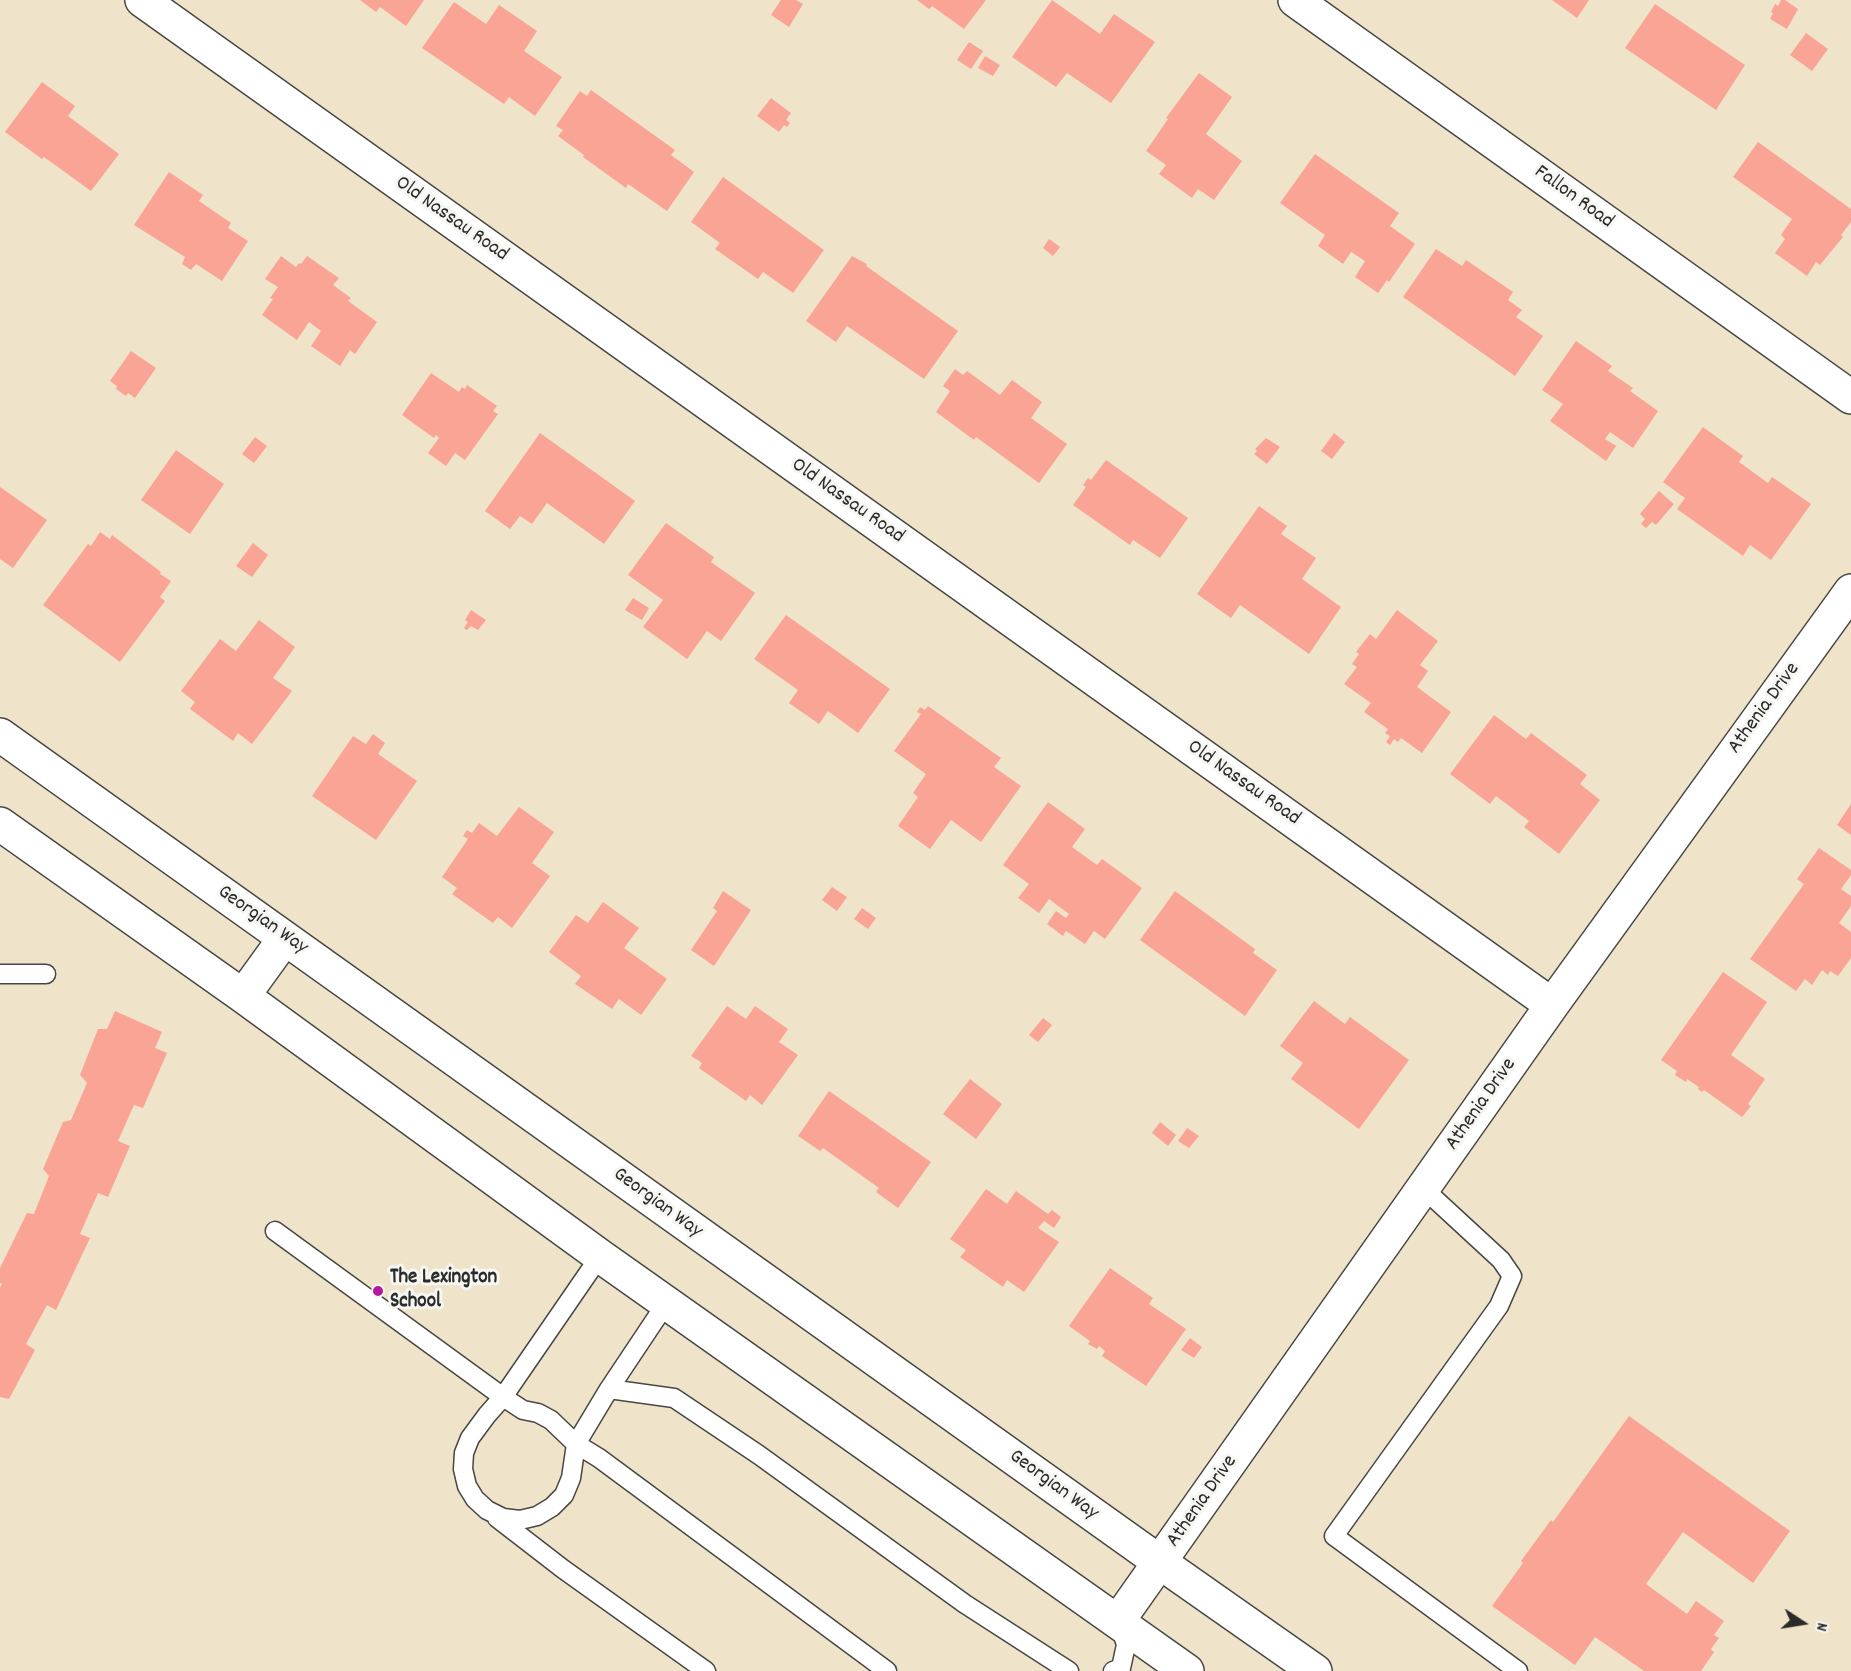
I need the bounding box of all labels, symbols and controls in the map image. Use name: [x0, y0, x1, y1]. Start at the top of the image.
street label: Fallon Road: [1528, 161, 1618, 235]
street label: Old Nassau Road: [389, 172, 513, 268]
street label: Old Nassau Road: [785, 454, 909, 550]
street label: Athenia Drive: [1723, 658, 1807, 760]
street label: Old Nassau Road: [1181, 736, 1305, 832]
street label: Georgian Way: [212, 881, 312, 961]
street label: Athenia Drive: [1441, 1054, 1523, 1156]
street label: Georgian Way: [607, 1163, 707, 1245]
place label: The Lexington School: [390, 1266, 497, 1316]
marker: The Lexington School: [371, 1284, 385, 1298]
street label: Georgian Way: [1003, 1445, 1103, 1527]
street label: Athenia Drive: [1162, 1451, 1244, 1553]
north arrow: [1773, 1593, 1833, 1653]
text: N: [1809, 1621, 1833, 1633]

